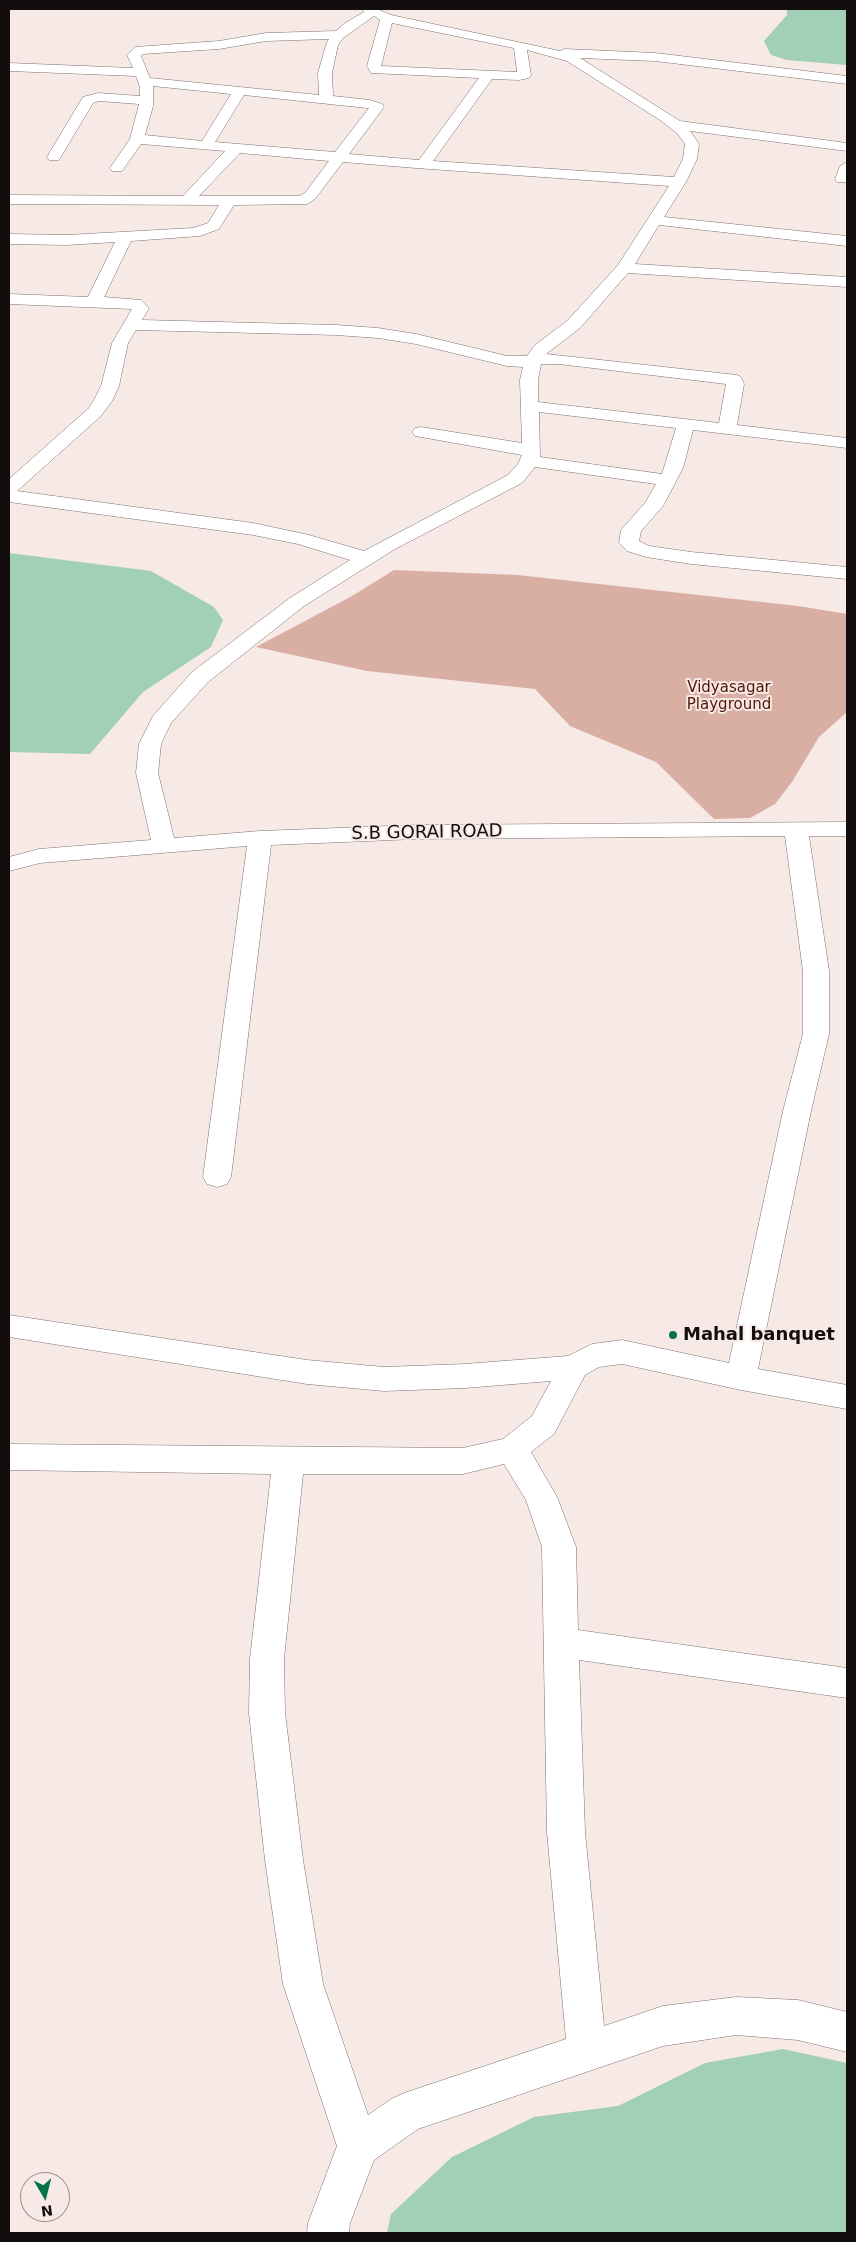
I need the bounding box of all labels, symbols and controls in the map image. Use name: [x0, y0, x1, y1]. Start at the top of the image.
park label: Vidyasagar Playground: [687, 679, 771, 714]
street label: S.B GORAI ROAD: [351, 821, 503, 845]
place label: Mahal banquet: [683, 1324, 835, 1346]
marker: Mahal banquet: [667, 1329, 679, 1341]
north arrow: [20, 2172, 70, 2222]
text: N: [40, 2202, 54, 2220]

